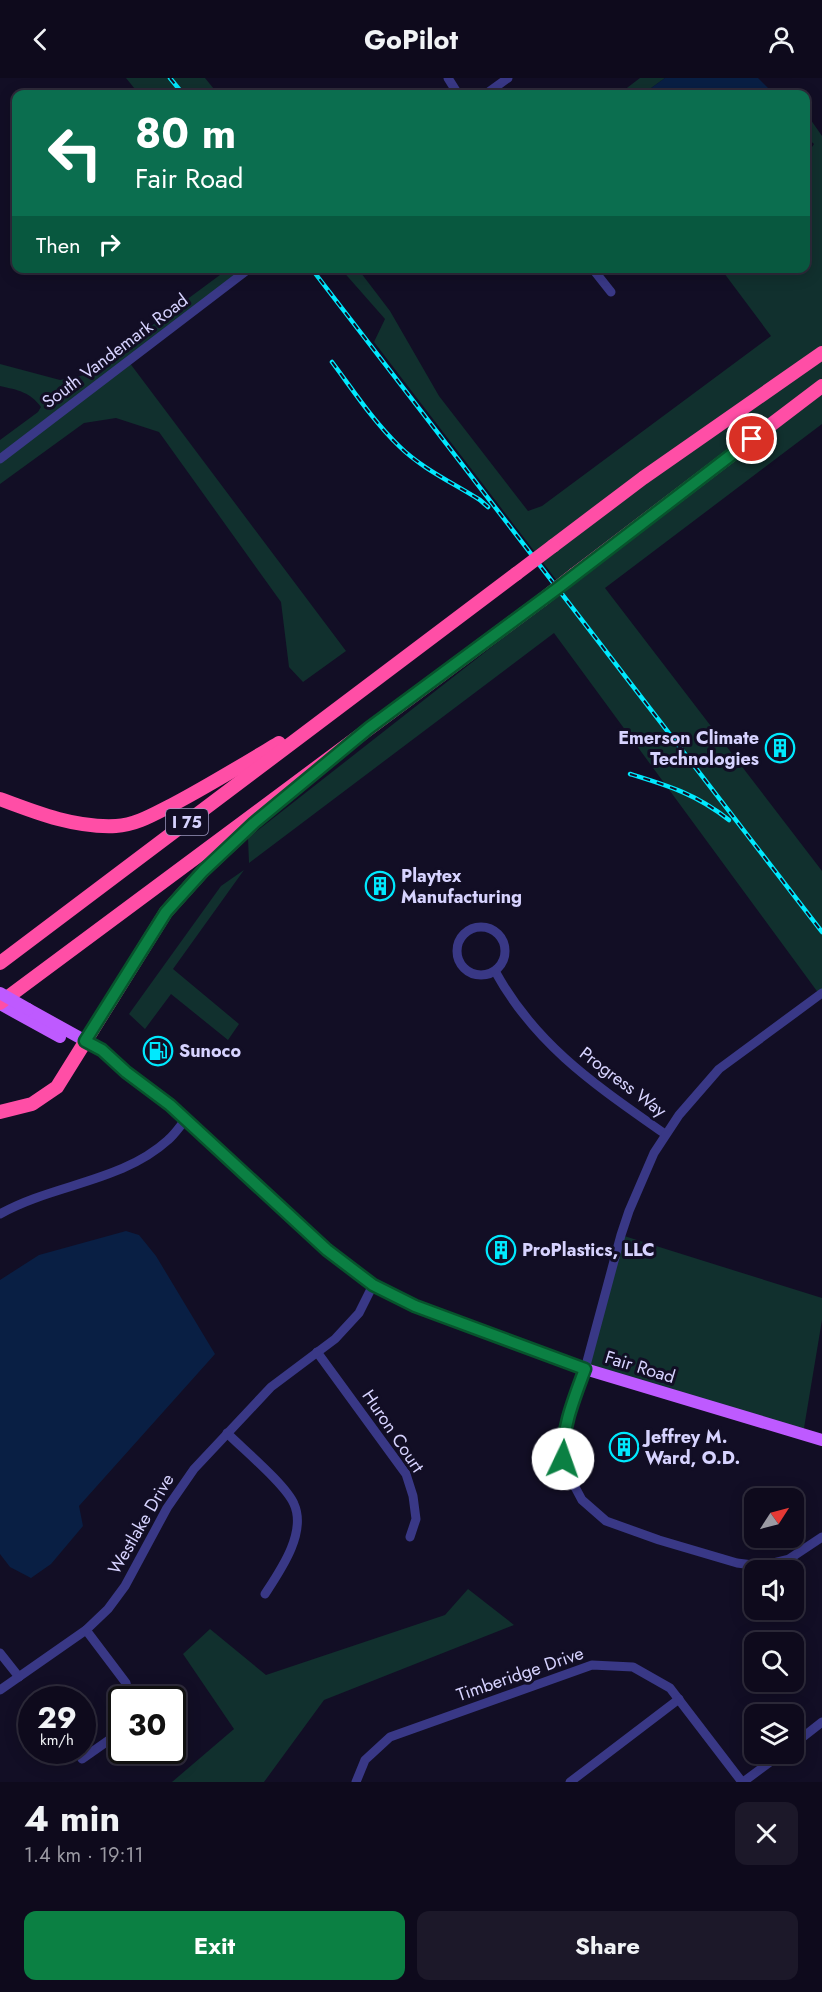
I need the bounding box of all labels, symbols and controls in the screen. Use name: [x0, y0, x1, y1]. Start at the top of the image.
text: GoPilot: [364, 20, 458, 59]
icon: back: [24, 23, 57, 56]
icon: person: [765, 23, 798, 56]
text: 80 m: [135, 103, 236, 164]
icon: left: [36, 114, 114, 192]
text: Fair Road: [135, 159, 243, 198]
icon: right: [93, 228, 126, 261]
text: Then: [36, 229, 81, 261]
street label: South Vandemark Road: [36, 287, 194, 415]
pin: [726, 413, 777, 464]
icon: arrive: [735, 422, 768, 455]
place label: Emerson Climate Technologies: [618, 725, 759, 772]
building icon: Emerson Climate Technologies: [764, 732, 796, 764]
road number: I 75: [166, 809, 208, 835]
place label: Playtex Manufacturing: [401, 863, 522, 910]
building icon: Playtex Manufacturing: [364, 870, 396, 902]
fuel station icon: Sunoco: [142, 1035, 174, 1067]
place label: Sunoco: [179, 1038, 241, 1064]
street label: Progress Way: [574, 1041, 672, 1123]
building icon: ProPlastics, LLC: [485, 1234, 517, 1266]
place label: ProPlastics, LLC: [522, 1237, 655, 1263]
street label: Fair Road: [602, 1344, 678, 1390]
street label: Huron Court: [356, 1384, 431, 1478]
place label: Jeffrey M. Ward, O.D.: [642, 1424, 740, 1471]
position arrow: [531, 1427, 595, 1491]
building icon: Jeffrey M. Ward, O.D.: [608, 1431, 640, 1463]
street label: Westlake Drive: [102, 1469, 180, 1579]
north arrow: [744, 1488, 804, 1548]
map controls: [744, 1488, 804, 1764]
button: sound: [744, 1560, 804, 1620]
button: search: [744, 1632, 804, 1692]
street label: Timberidge Drive: [453, 1640, 587, 1708]
speed limit sign: 30: [108, 1686, 186, 1764]
text: 29: [37, 1696, 77, 1739]
button: layers: [744, 1704, 804, 1764]
text: km/h: [40, 1729, 74, 1751]
text: 4 min: [24, 1792, 120, 1844]
button: close: [735, 1802, 798, 1865]
text: 1.4 km · 19:11: [24, 1841, 144, 1870]
button: Exit: [24, 1911, 405, 1980]
button: Share: [417, 1911, 798, 1980]

